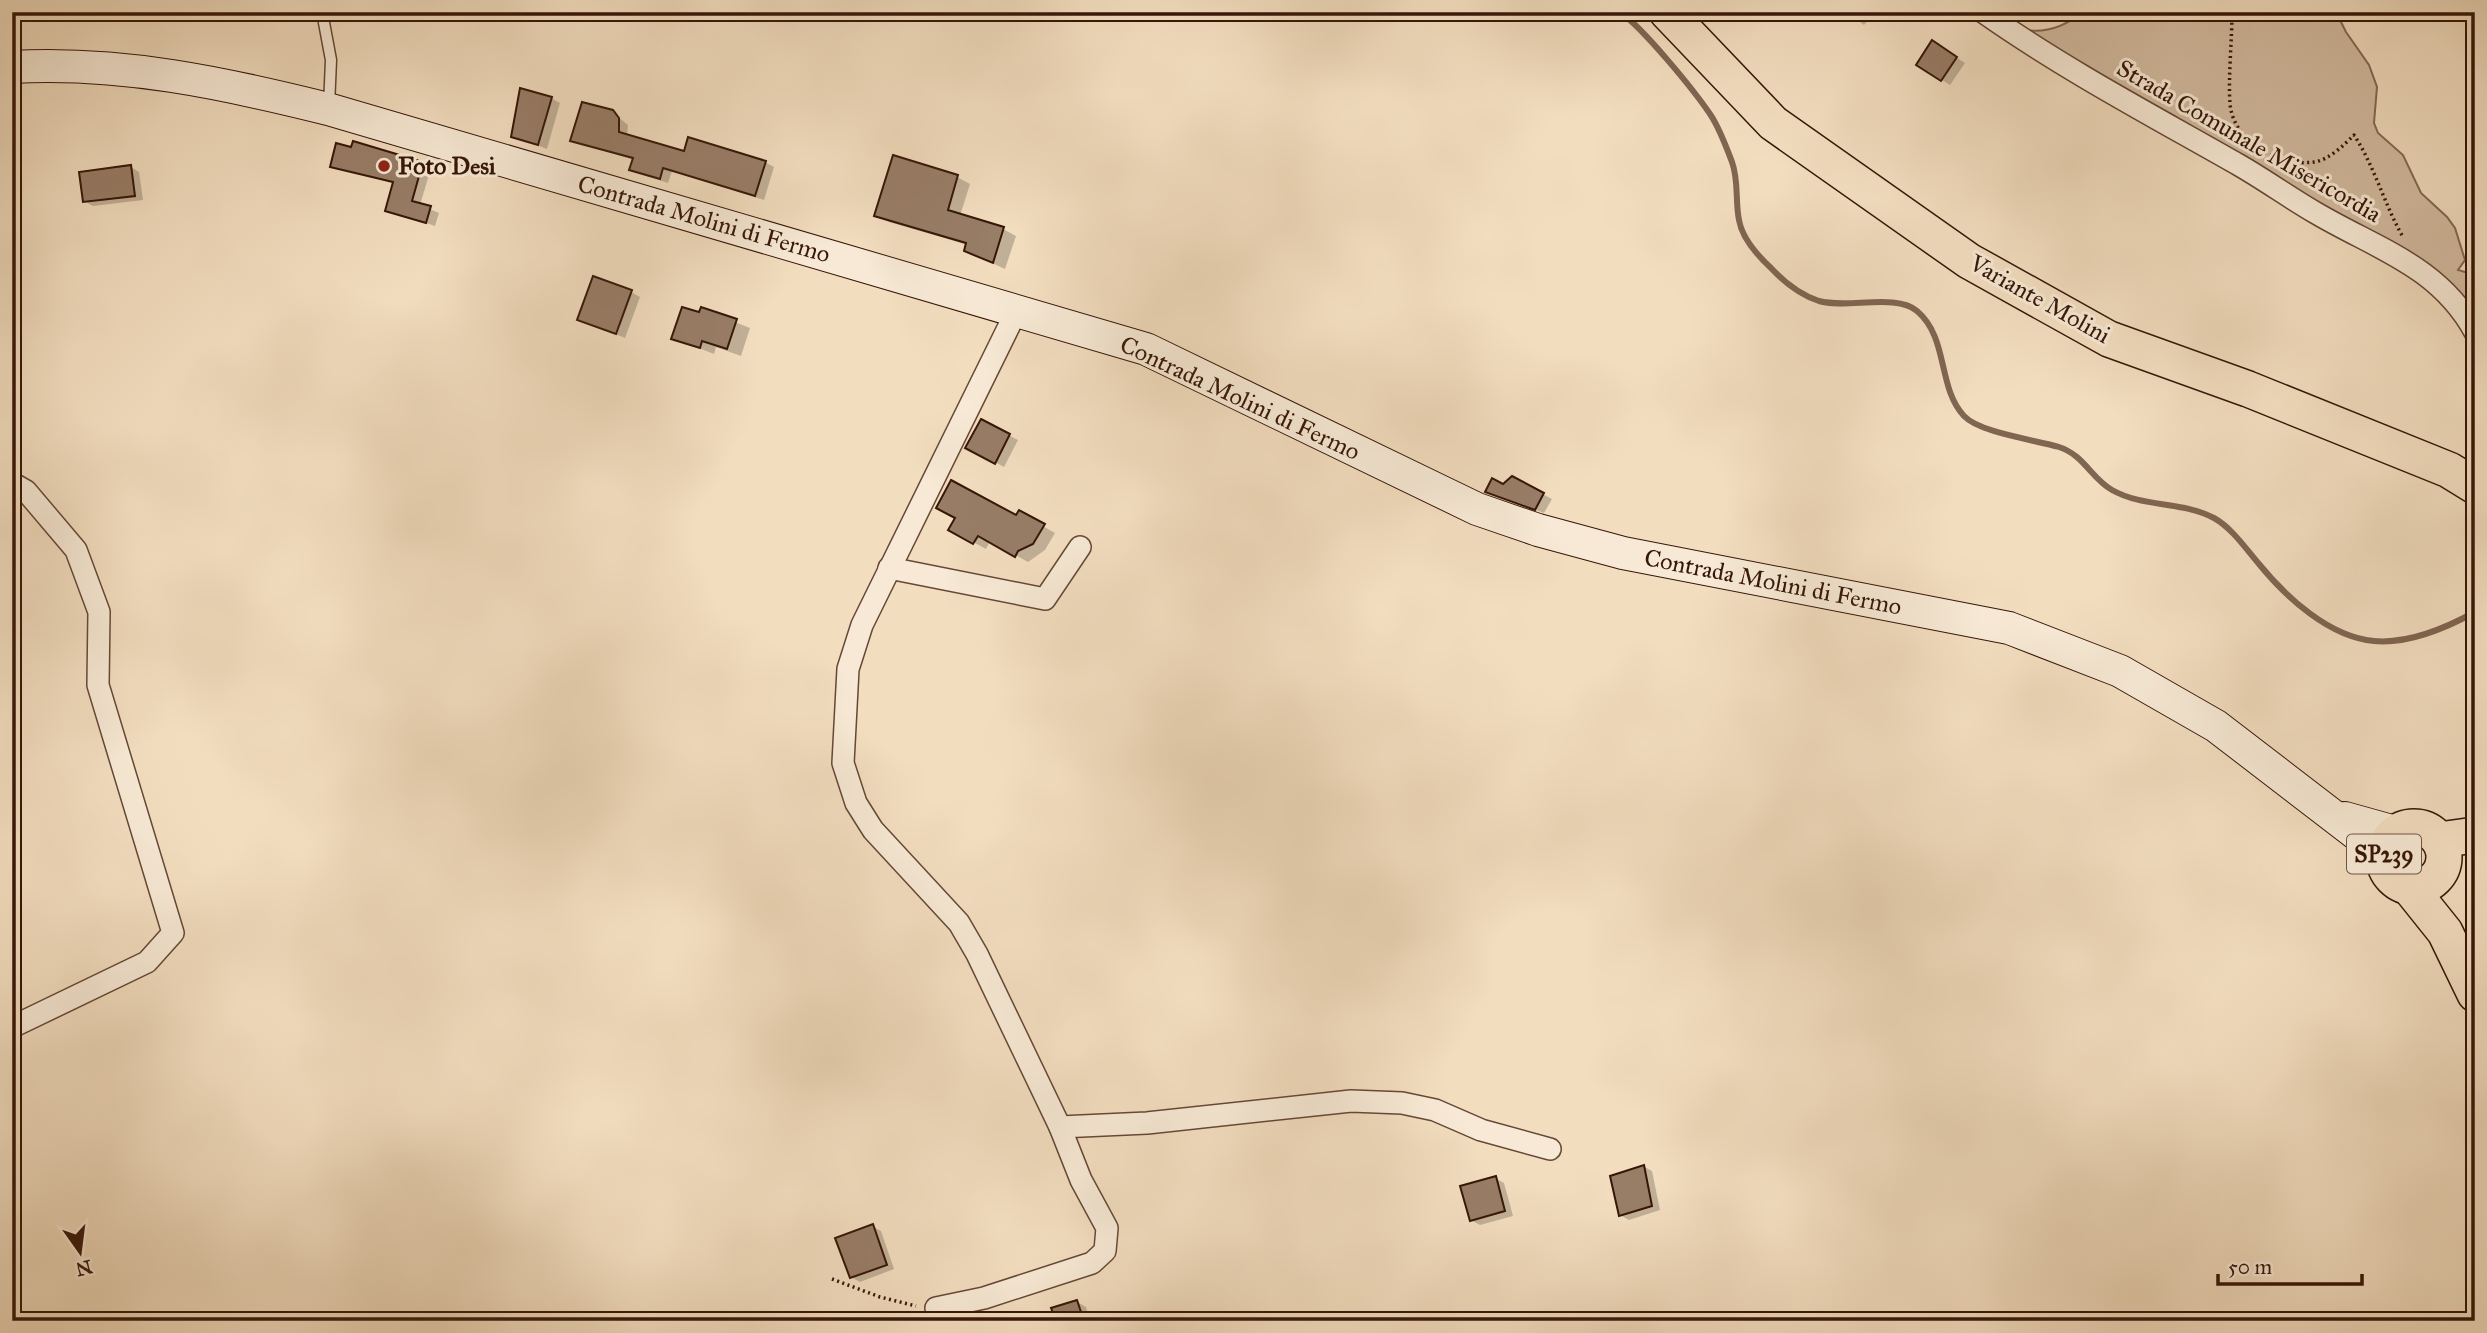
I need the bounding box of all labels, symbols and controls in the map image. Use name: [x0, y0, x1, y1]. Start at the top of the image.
street label: Strada Comunale Misericordia: [2111, 53, 2387, 230]
place label: Foto Desi: [398, 151, 496, 181]
marker: Foto Desi: [376, 158, 392, 174]
street label: Contrada Molini di Fermo: [574, 169, 834, 269]
street label: Variante Molini: [1963, 247, 2116, 350]
street label: Contrada Molini di Fermo: [1115, 329, 1365, 467]
street label: Contrada Molini di Fermo: [1642, 542, 1904, 622]
road number: SP239: [2347, 834, 2421, 874]
north arrow: [46, 1218, 116, 1288]
scale bar: [2218, 1242, 2361, 1286]
text: 50 m: [2228, 1254, 2273, 1280]
text: N: [73, 1255, 95, 1281]

